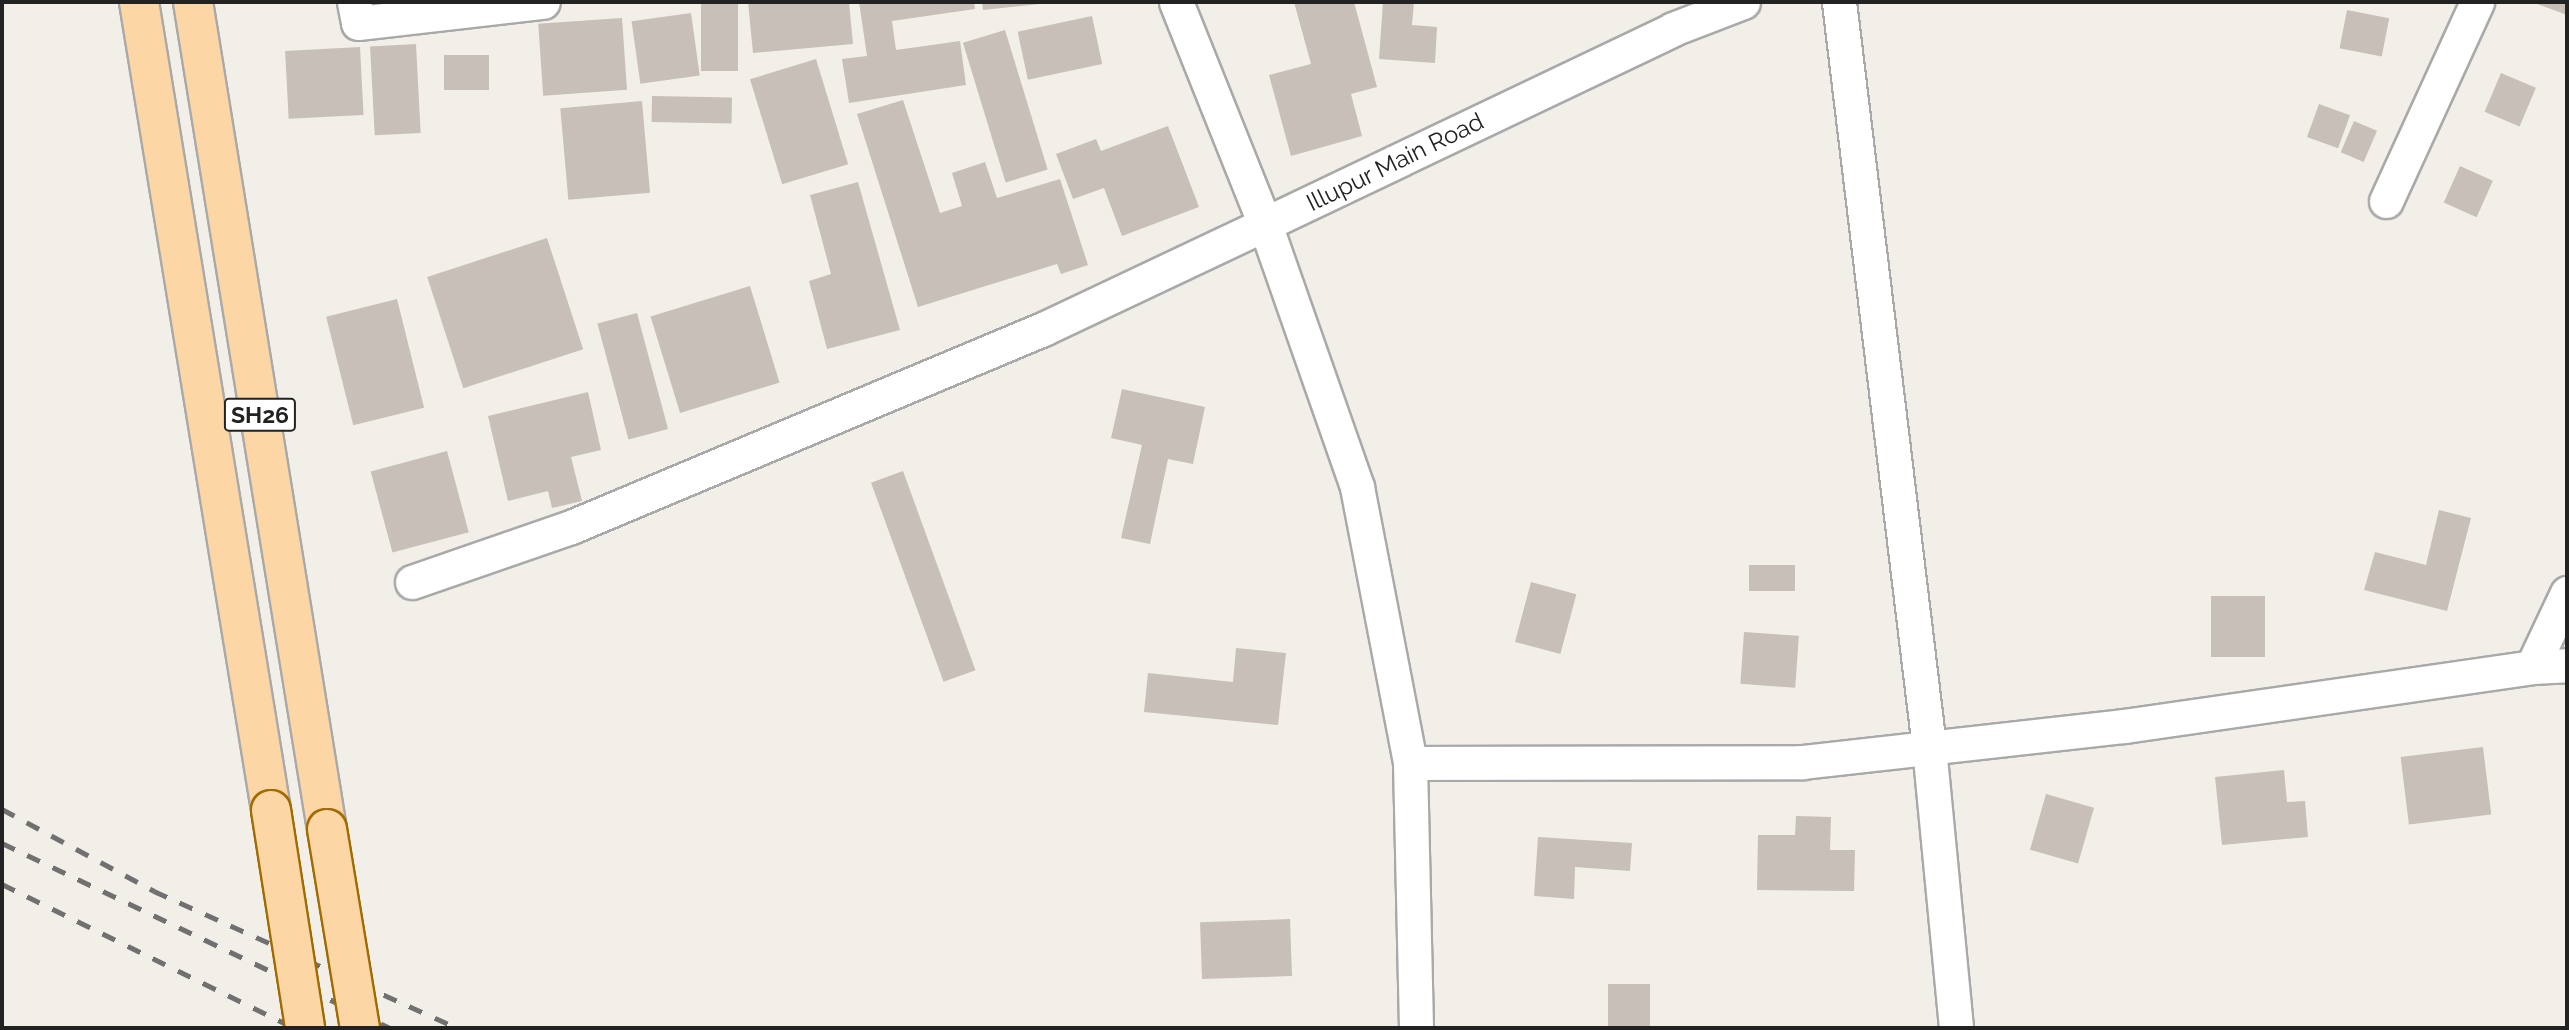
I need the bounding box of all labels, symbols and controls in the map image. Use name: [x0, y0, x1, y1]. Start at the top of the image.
street label: Illupur Main Road: [1302, 107, 1488, 217]
road number: SH26: [223, 396, 297, 434]

